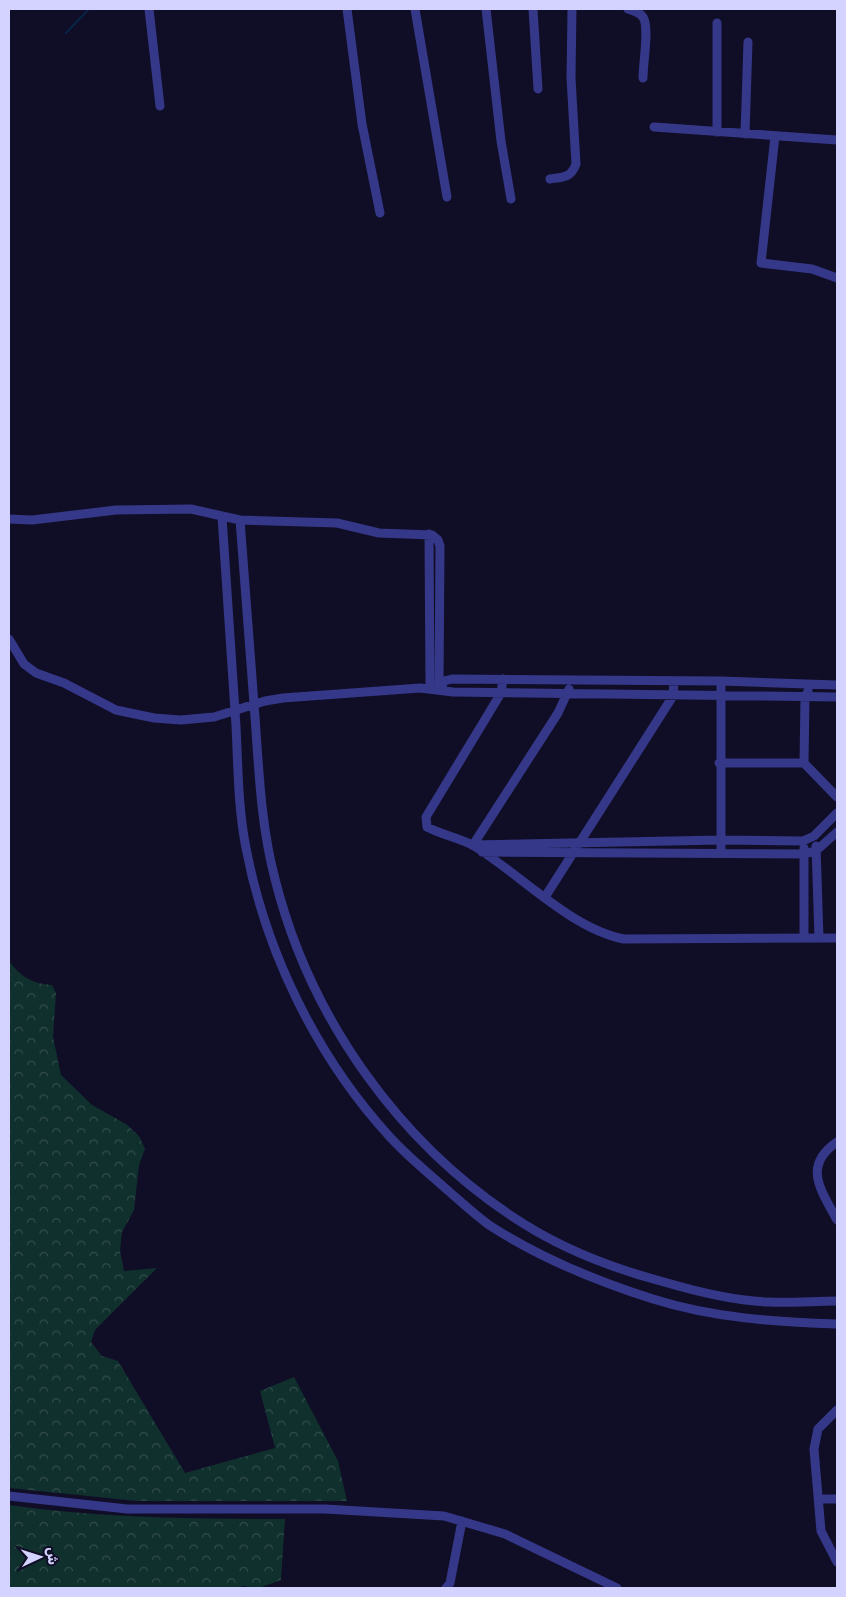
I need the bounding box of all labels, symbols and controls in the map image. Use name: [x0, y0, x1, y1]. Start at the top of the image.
north arrow: [15, 1532, 65, 1582]
text: ش: [43, 1547, 62, 1566]

